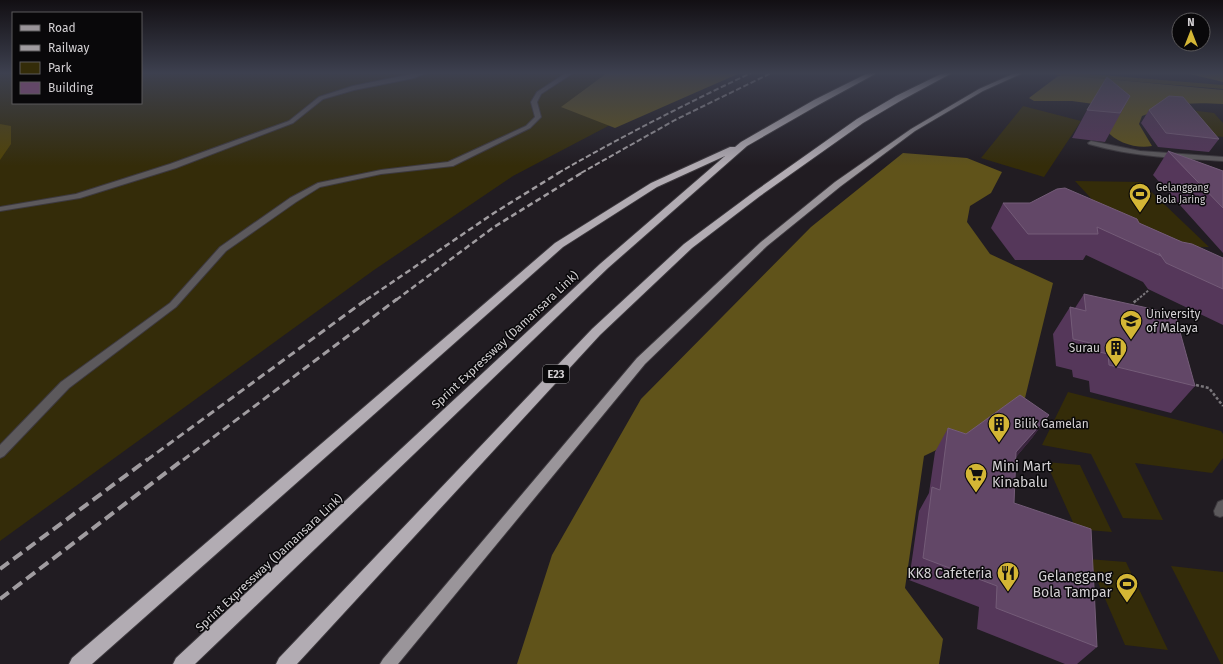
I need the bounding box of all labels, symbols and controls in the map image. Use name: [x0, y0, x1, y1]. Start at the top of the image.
legend: [12, 12, 142, 104]
north arrow: [1171, 12, 1211, 52]
text: N: [1187, 16, 1195, 29]
text: Road: [48, 21, 76, 35]
text: Railway: [48, 41, 89, 55]
text: Park: [48, 61, 72, 75]
text: Building: [48, 81, 94, 95]
sports icon: Gelanggang Bola Jaring: [1127, 181, 1153, 214]
place label: Gelanggang Bola Jaring: [1156, 182, 1209, 206]
street label: Sprint Expressway (Damansara Link): [429, 268, 581, 412]
place label: University of Malaya: [1146, 307, 1200, 335]
school or university icon: University of Malaya: [1118, 308, 1144, 341]
building icon: Surau: [1103, 335, 1129, 368]
place label: Surau: [1069, 341, 1100, 355]
road number: E23: [543, 365, 569, 383]
building icon: Bilik Gamelan: [986, 411, 1012, 444]
place label: Bilik Gamelan: [1014, 417, 1089, 431]
place label: Mini Mart Kinabalu: [992, 458, 1053, 491]
supermarket icon: Mini Mart Kinabalu: [963, 461, 989, 494]
street label: Sprint Expressway (Damansara Link): [193, 491, 345, 635]
restaurant icon: KK8 Cafeteria: [995, 560, 1021, 593]
place label: KK8 Cafeteria: [907, 565, 992, 582]
place label: Gelanggang Bola Tampar: [1033, 568, 1113, 601]
sports icon: Gelanggang Bola Tampar: [1114, 571, 1140, 604]

